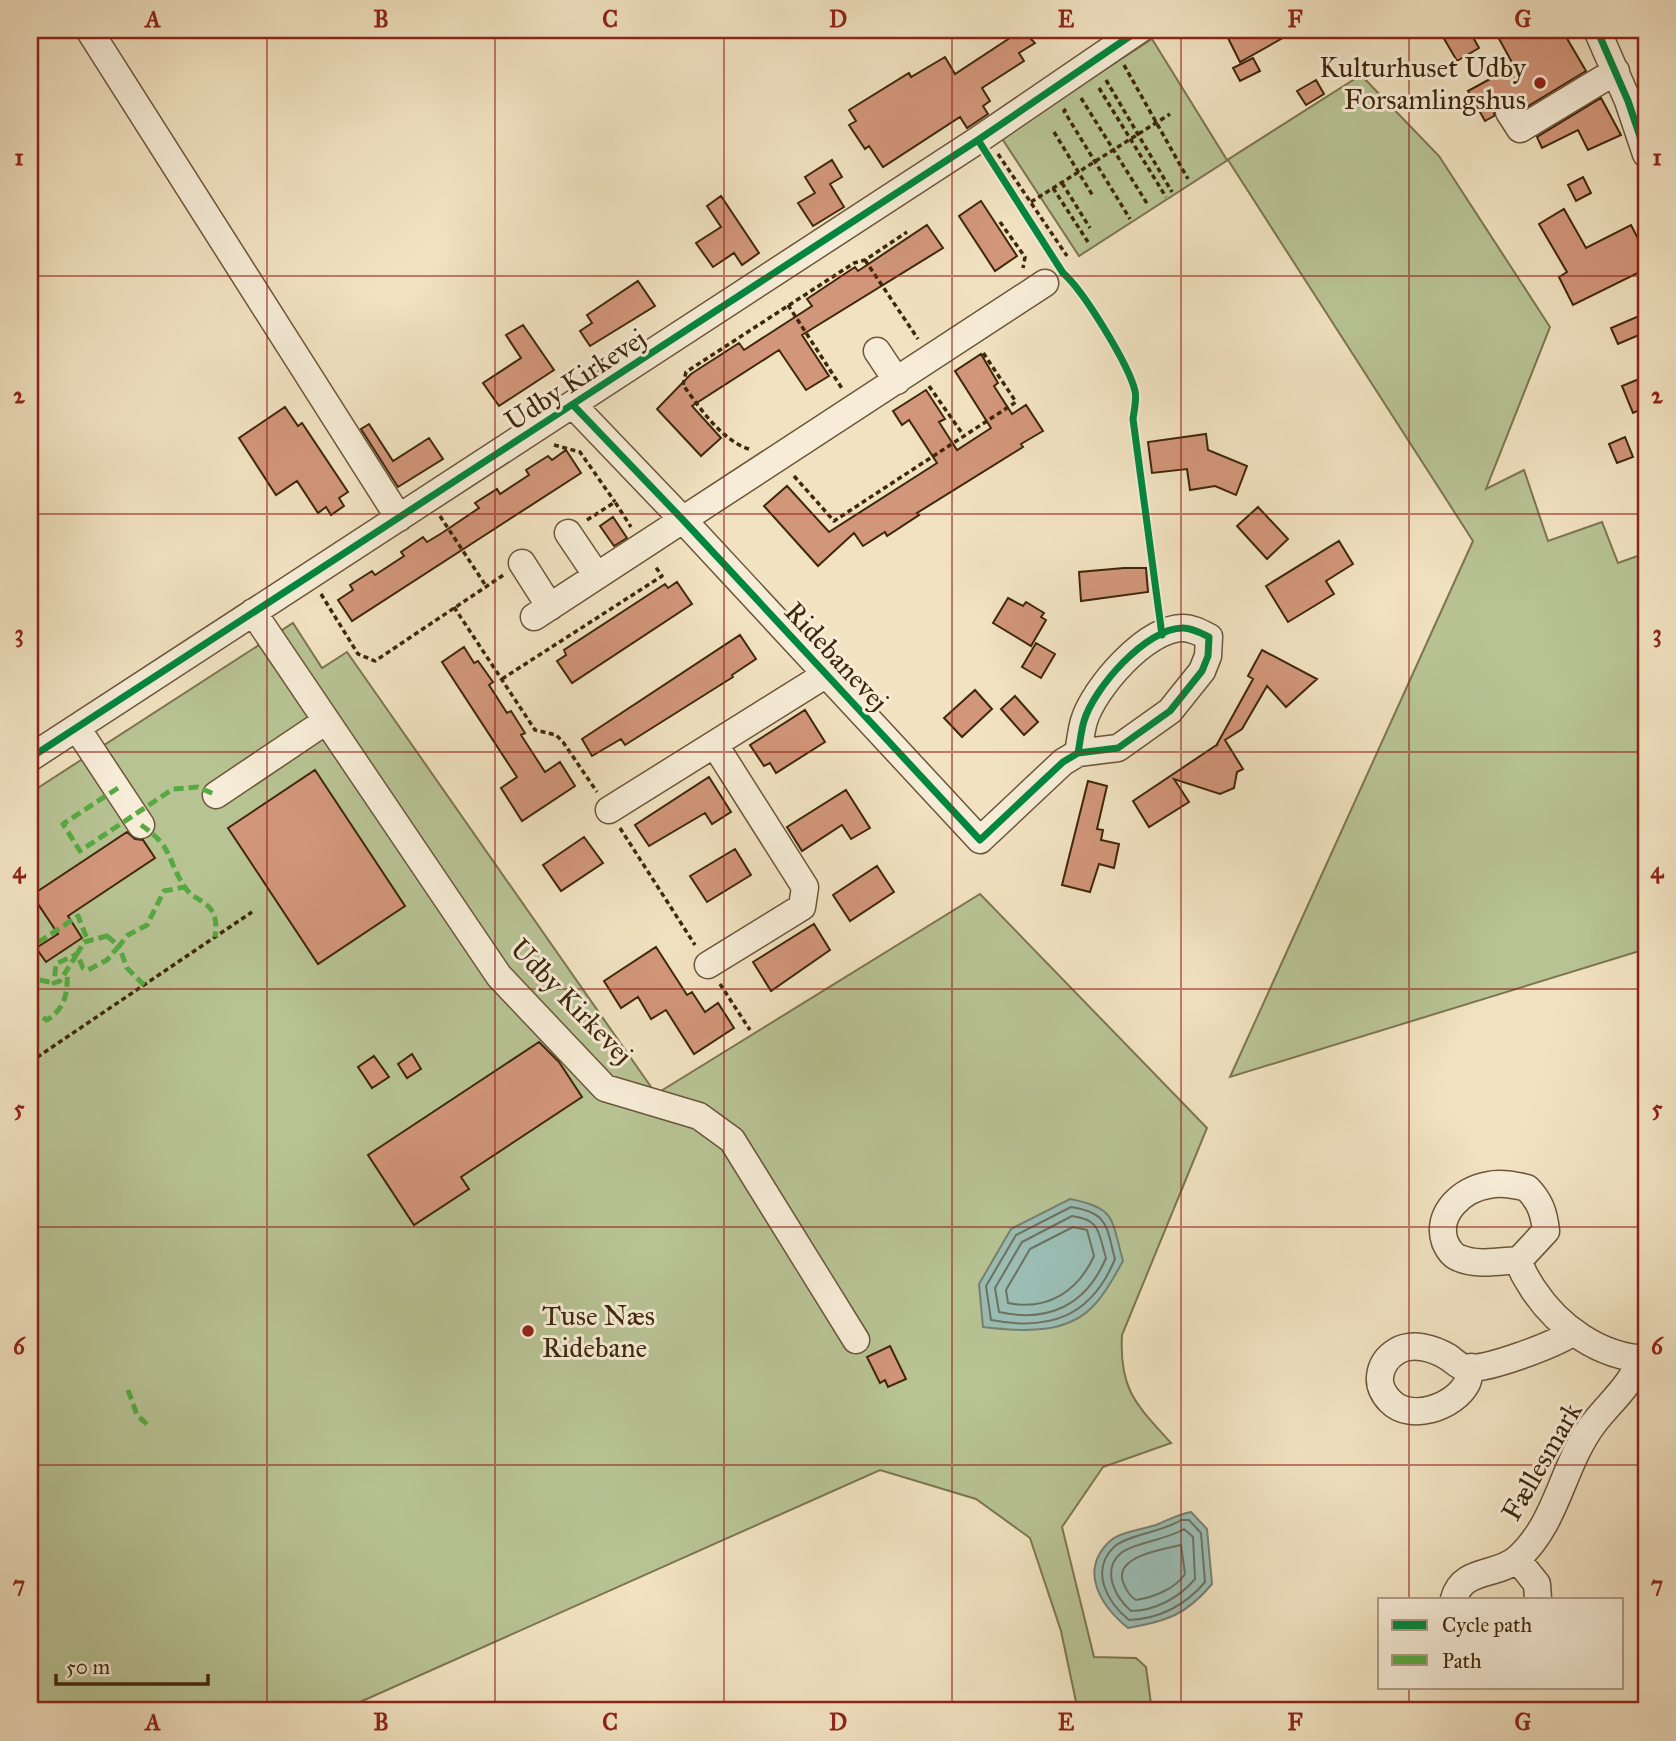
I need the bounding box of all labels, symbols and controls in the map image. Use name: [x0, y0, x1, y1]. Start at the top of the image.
text: A: [143, 5, 161, 33]
text: B: [373, 5, 389, 33]
text: C: [602, 5, 618, 33]
text: D: [829, 5, 847, 33]
text: E: [1058, 5, 1075, 33]
text: F: [1287, 5, 1303, 33]
text: G: [1515, 5, 1532, 33]
place label: Kulturhuset Udby Forsamlingshus: [1319, 50, 1527, 117]
marker: Kulturhuset Udby Forsamlingshus: [1532, 75, 1548, 91]
text: 1: [14, 143, 24, 171]
text: 1: [1652, 143, 1662, 171]
street label: Udby Kirkevej: [498, 321, 653, 438]
text: 2: [13, 381, 25, 409]
text: 2: [1651, 381, 1663, 409]
street label: Ridebanevej: [777, 594, 896, 718]
text: 3: [14, 619, 24, 648]
text: 3: [1652, 619, 1662, 648]
text: 4: [13, 856, 27, 884]
text: 4: [1651, 856, 1665, 884]
street label: Udby Kirkevej: [503, 931, 640, 1072]
text: 5: [14, 1094, 25, 1122]
text: 5: [1652, 1094, 1663, 1122]
place label: Tuse Næs Ridebane: [542, 1298, 655, 1365]
marker: Tuse Næs Ridebane: [520, 1323, 536, 1339]
text: 6: [13, 1332, 26, 1360]
text: 6: [1651, 1332, 1664, 1360]
street label: Fællesmark: [1493, 1396, 1589, 1527]
text: 7: [13, 1570, 25, 1598]
text: 7: [1651, 1570, 1663, 1598]
legend: [1378, 1598, 1624, 1688]
text: Cycle path: [1442, 1612, 1533, 1638]
scale bar: [56, 1643, 208, 1687]
text: Path: [1442, 1648, 1482, 1674]
text: 50 m: [66, 1654, 111, 1680]
text: A: [143, 1708, 161, 1736]
text: B: [373, 1708, 389, 1736]
text: C: [602, 1708, 618, 1736]
text: D: [829, 1708, 847, 1736]
text: E: [1058, 1708, 1075, 1736]
text: F: [1287, 1708, 1303, 1736]
text: G: [1515, 1708, 1532, 1736]

